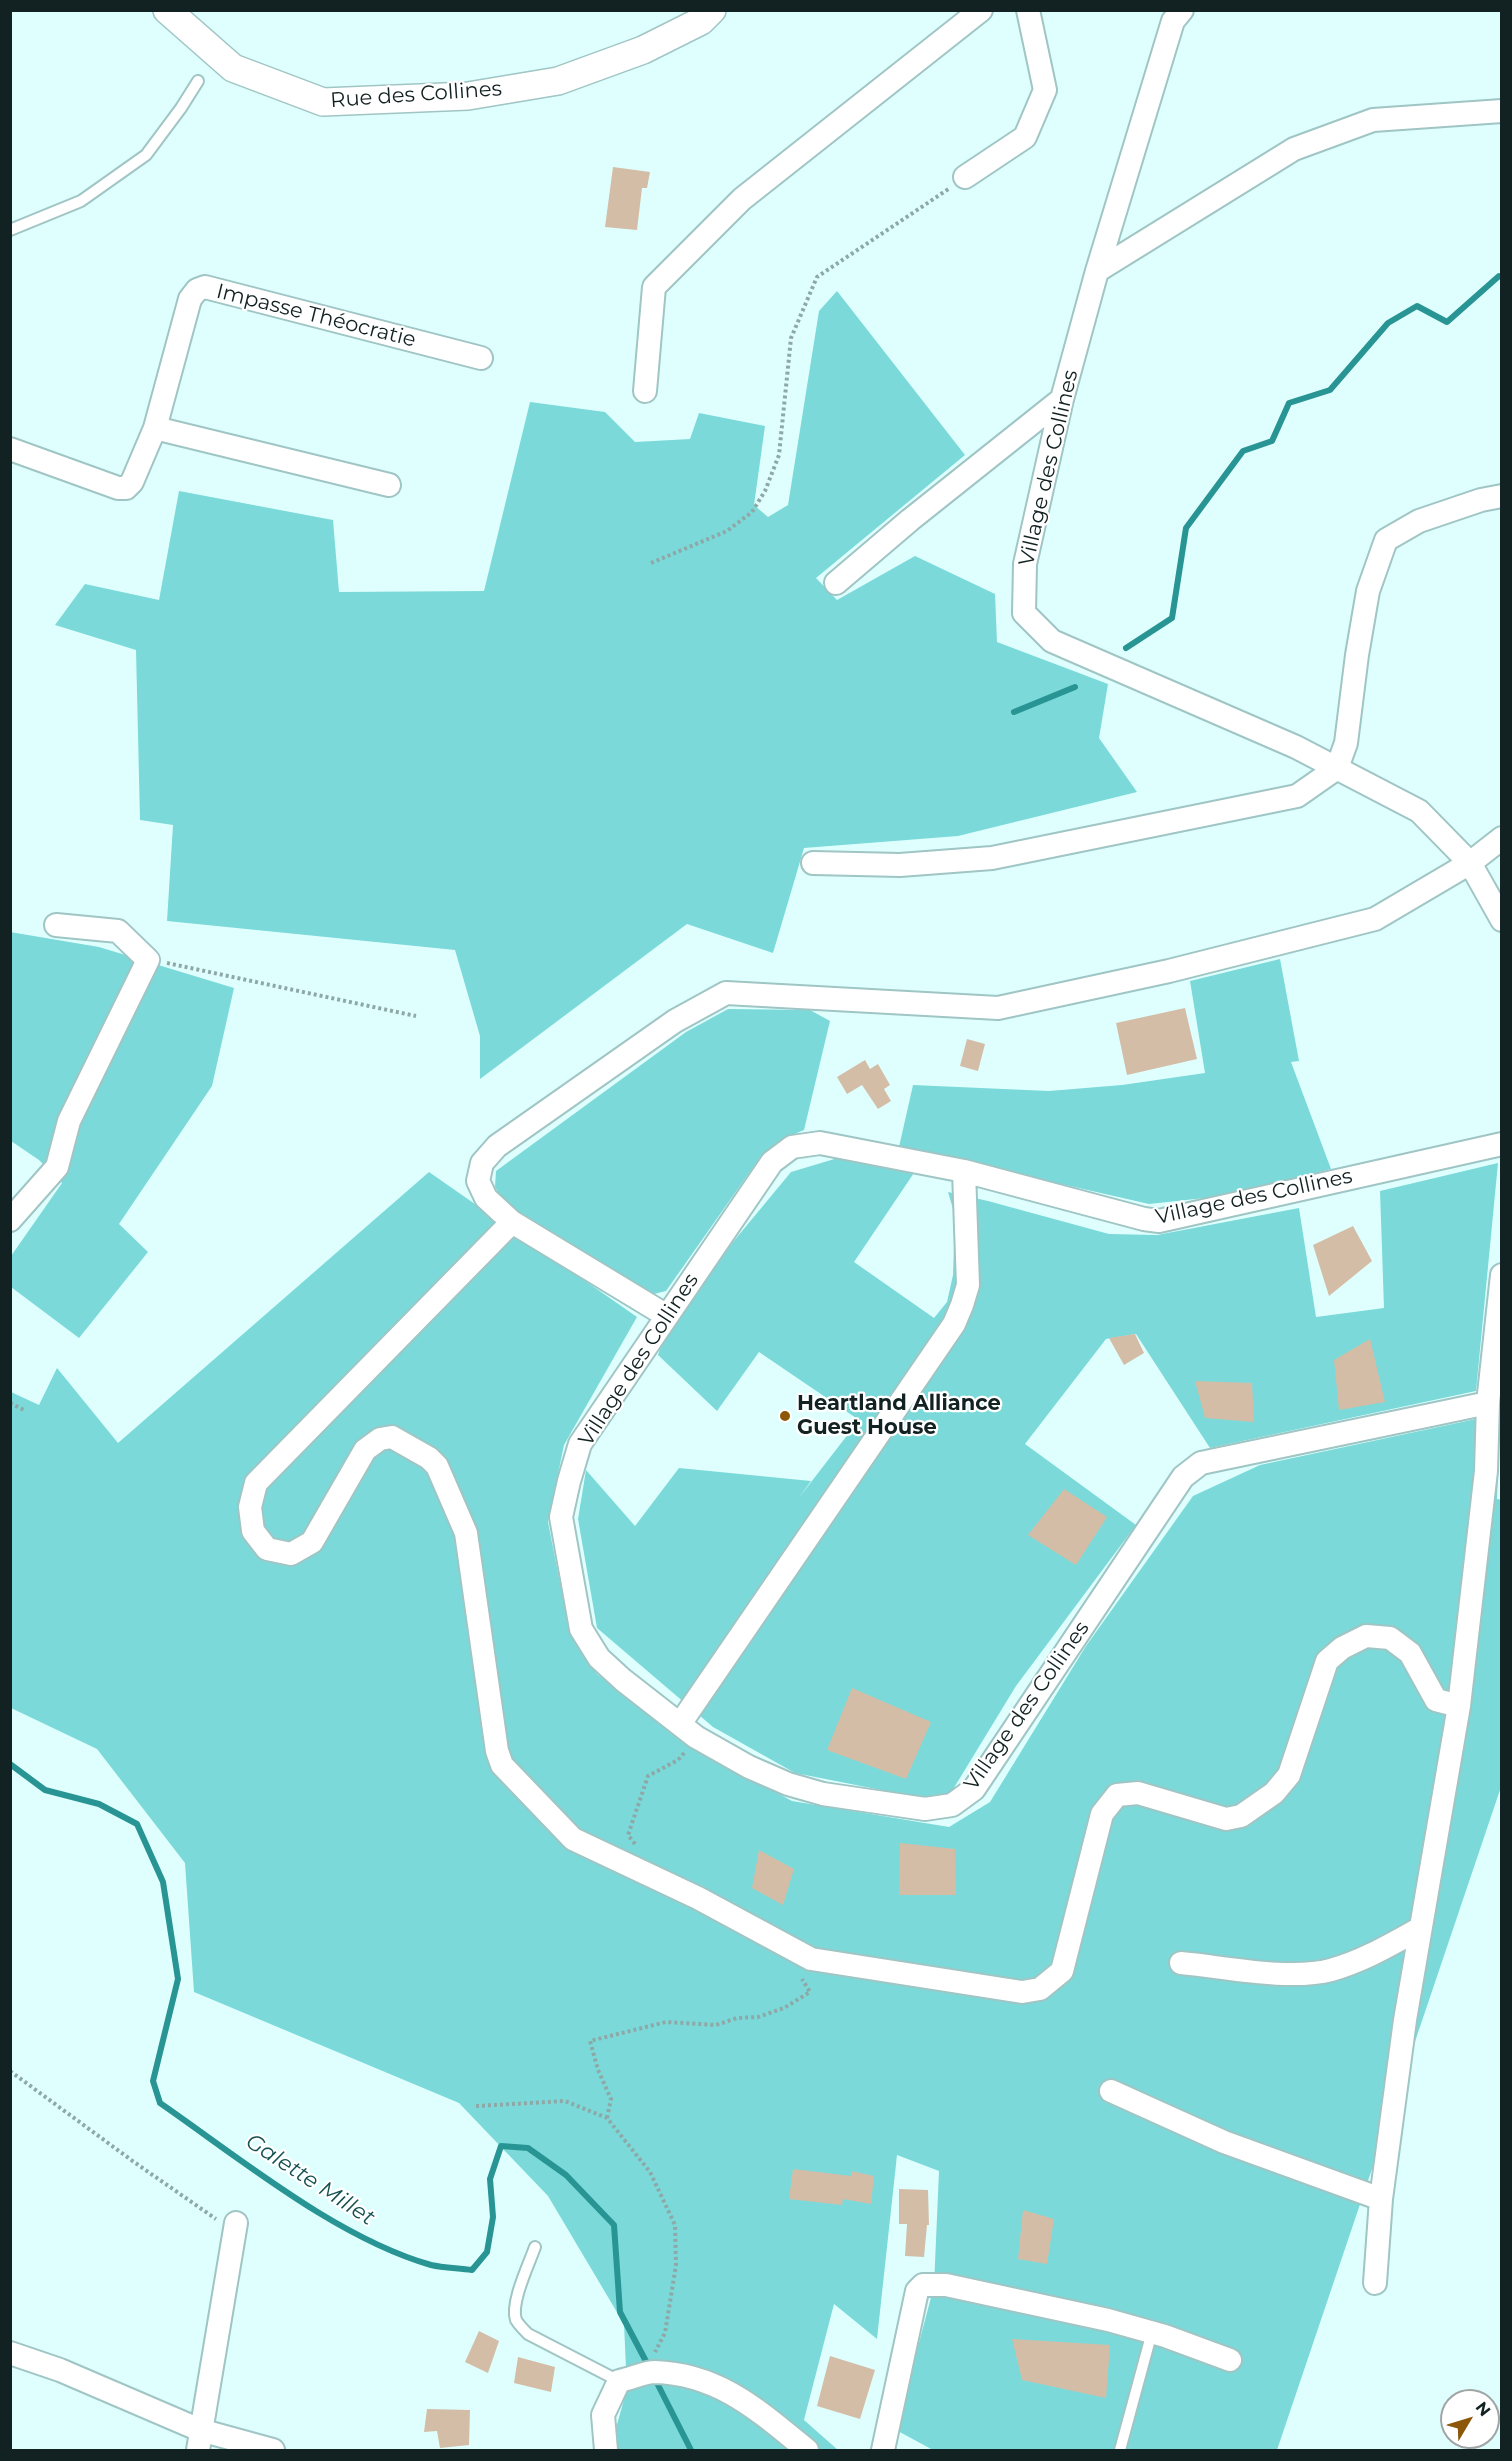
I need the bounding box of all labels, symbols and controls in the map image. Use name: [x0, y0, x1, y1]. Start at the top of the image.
street label: Rue des Collines: [329, 76, 503, 114]
street label: Impasse Théocratie: [214, 279, 418, 353]
street label: Village des Collines: [1014, 367, 1084, 569]
street label: Village des Collines: [1153, 1164, 1355, 1230]
street label: Village des Collines: [574, 1269, 704, 1451]
place label: Heartland Alliance Guest House: [797, 1391, 1001, 1441]
marker: Heartland Alliance Guest House: [778, 1409, 792, 1423]
street label: Village des Collines: [959, 1617, 1095, 1795]
water label: Galette Millet: [241, 2129, 379, 2231]
north arrow: [1440, 2389, 1500, 2449]
text: N: [1472, 2398, 1494, 2420]

